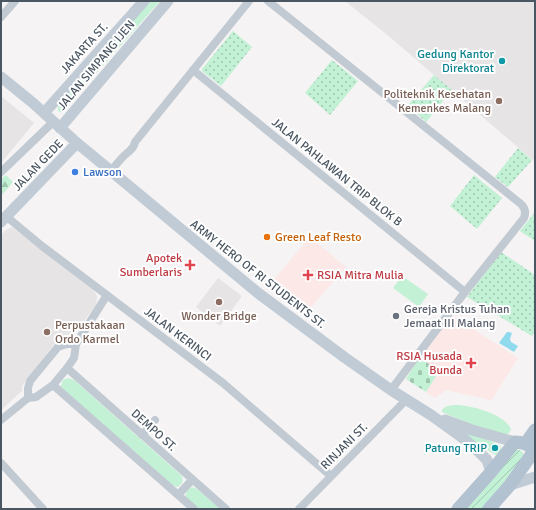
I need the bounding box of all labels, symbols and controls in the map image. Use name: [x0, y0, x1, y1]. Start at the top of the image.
street label: JALAN SIMPANG IJEN: [55, 17, 138, 113]
street label: JAKARTA ST.: [58, 20, 111, 77]
place label: Gedung Kantor Direktorat: [417, 47, 495, 76]
marker: Gedung Kantor Direktorat: [497, 56, 507, 66]
place label: Politeknik Kesehatan Kemenkes Malang: [384, 87, 491, 116]
marker: Politeknik Kesehatan Kemenkes Malang: [494, 96, 504, 106]
street label: JALAN PAHLAWAN TRIP BLOK B: [268, 115, 405, 230]
street label: JALAN GEDE: [10, 136, 67, 194]
place label: Lawson: [83, 165, 122, 180]
marker: Lawson: [70, 167, 80, 177]
street label: ARMY HERO OF RI STUDENTS ST.: [187, 217, 328, 332]
place label: Green Leaf Resto: [275, 230, 361, 245]
marker: Green Leaf Resto: [262, 232, 272, 242]
place label: Apotek Sumberlaris: [120, 251, 182, 280]
marker: Apotek Sumberlaris: [185, 260, 195, 270]
place label: RSIA Mitra Mulia: [317, 268, 404, 283]
marker: RSIA Mitra Mulia: [302, 269, 314, 281]
marker: Wonder Bridge: [214, 297, 224, 307]
place label: Gereja Kristus Tuhan Jemaat III Malang: [404, 302, 510, 331]
street label: JALAN KERINCI: [141, 304, 214, 365]
place label: Wonder Bridge: [181, 309, 257, 324]
marker: Gereja Kristus Tuhan Jemaat III Malang: [391, 311, 401, 321]
place label: Perpustakaan Ordo Karmel: [55, 318, 125, 347]
marker: Perpustakaan Ordo Karmel: [42, 327, 52, 337]
place label: RSIA Husada Bunda: [396, 349, 462, 378]
marker: RSIA Husada Bunda: [465, 357, 477, 369]
street label: DEMPO ST.: [128, 406, 179, 455]
street label: RINJANI ST.: [318, 420, 371, 473]
place label: Patung TRIP: [425, 441, 487, 456]
marker: Patung TRIP: [490, 443, 500, 453]

